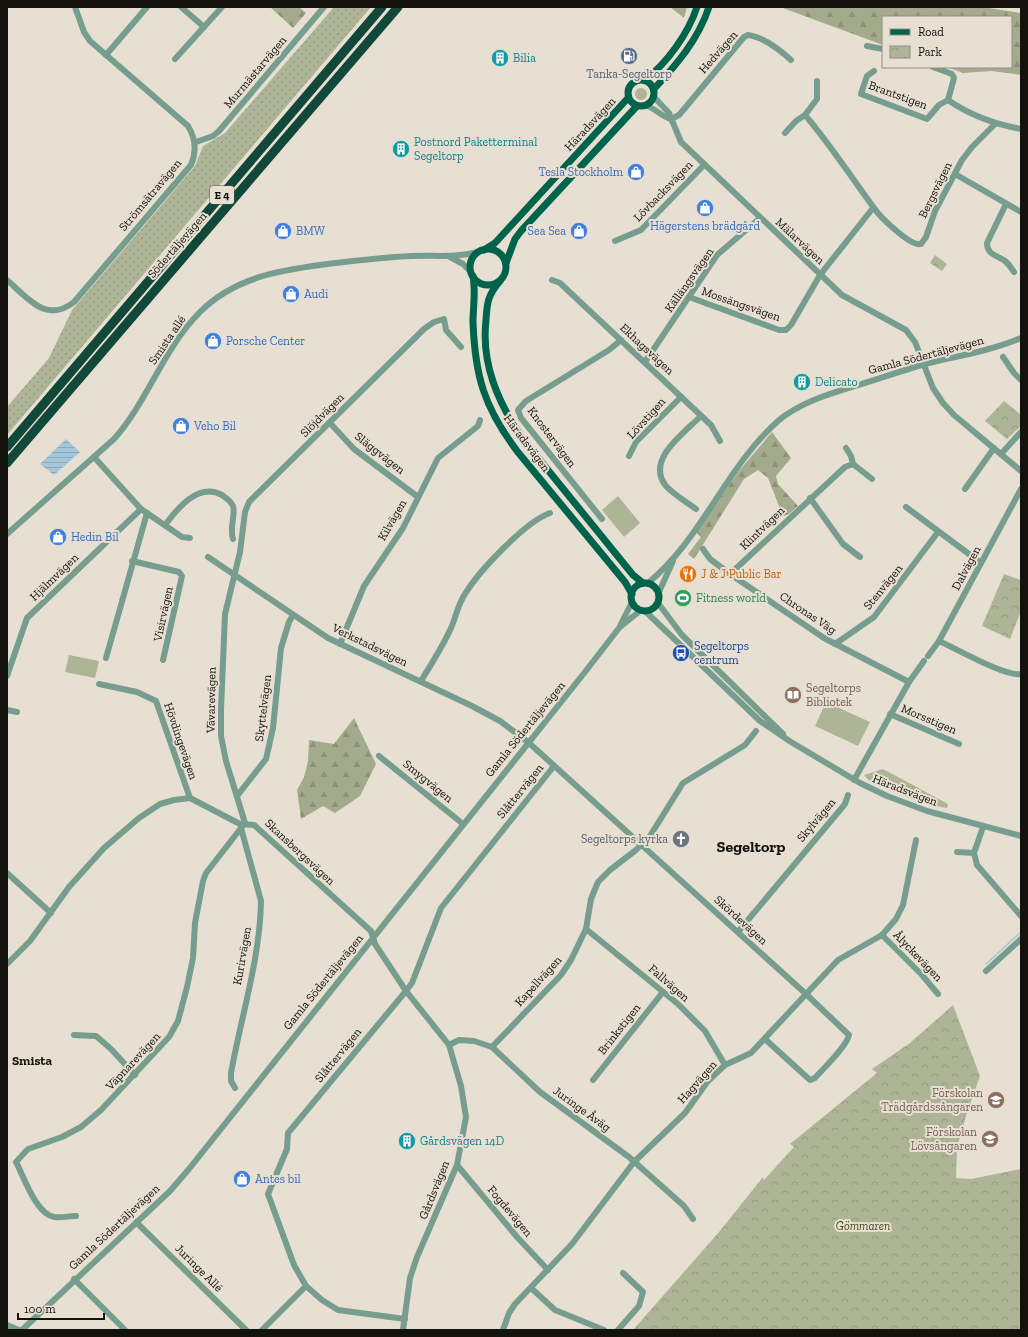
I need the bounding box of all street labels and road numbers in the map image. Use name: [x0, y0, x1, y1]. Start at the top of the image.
street label: Hedvägen: [696, 28, 740, 76]
street label: Murmästarvägen: [221, 33, 289, 111]
street label: Brantstigen: [867, 78, 929, 112]
street label: Häradsvägen: [562, 94, 619, 154]
street label: Strömsätravägen: [116, 156, 184, 234]
street label: Lövbacksvägen: [631, 158, 696, 224]
street label: Bergsvägen: [915, 160, 955, 220]
road number: E 4: [210, 186, 234, 204]
street label: Södertäljevägen: [145, 209, 210, 281]
street label: Mälarvägen: [773, 215, 827, 267]
street label: Källängsvägen: [662, 245, 716, 315]
street label: Mossängsvägen: [700, 284, 782, 324]
street label: Smista allé: [145, 313, 189, 367]
street label: Ekhagsvägen: [617, 320, 677, 378]
street label: Gamla Södertäljevägen: [867, 333, 986, 378]
street label: Slöjdvägen: [297, 390, 348, 441]
street label: Lövstigen: [624, 394, 668, 442]
street label: Knostervägen: [525, 404, 579, 470]
street label: Häradsvägen: [501, 411, 553, 475]
street label: Släggvägen: [352, 429, 408, 477]
street label: Kilvägen: [375, 497, 409, 543]
street label: Klintvägen: [737, 503, 787, 553]
street label: Dalvägen: [948, 543, 984, 593]
street label: Hjälmvägen: [27, 550, 82, 604]
street label: Stenvägen: [861, 561, 906, 612]
street label: Visirvägen: [150, 585, 176, 644]
street label: Chronas Väg: [777, 589, 839, 637]
street label: Verkstadsvägen: [329, 620, 410, 669]
street label: Vävarevägen: [203, 667, 219, 734]
street label: Skyttelvägen: [252, 674, 274, 742]
street label: Gamla Södertäljevägen: [482, 678, 569, 780]
street label: Hövdingevägen: [161, 701, 201, 781]
street label: Morsstigen: [899, 701, 959, 737]
street label: Smygvägen: [400, 757, 456, 805]
street label: Slåttervägen: [494, 761, 546, 821]
street label: Häradsvägen: [871, 771, 940, 809]
street label: Skylvägen: [794, 795, 838, 845]
street label: Skansbergsvägen: [262, 816, 338, 888]
street label: Skördevägen: [712, 893, 771, 948]
street label: Kurirvägen: [230, 926, 254, 986]
street label: Ålyckevägen: [890, 927, 946, 984]
street label: Gamla Södertäljevägen: [280, 931, 367, 1033]
street label: Kapellvägen: [512, 953, 564, 1009]
street label: Fallvägen: [646, 961, 692, 1005]
street label: Brinkstigen: [595, 1001, 643, 1057]
street label: Slåttervägen: [312, 1025, 364, 1085]
street label: Väpnarevägen: [102, 1029, 163, 1093]
street label: Hagvägen: [675, 1058, 720, 1106]
street label: Juringe Åväg: [551, 1083, 614, 1135]
street label: Gårdsvägen: [416, 1159, 452, 1221]
street label: Gamla Södertäljevägen: [66, 1181, 163, 1273]
street label: Fogdevägen: [485, 1183, 535, 1239]
street label: Juringe Allé: [172, 1241, 226, 1295]

